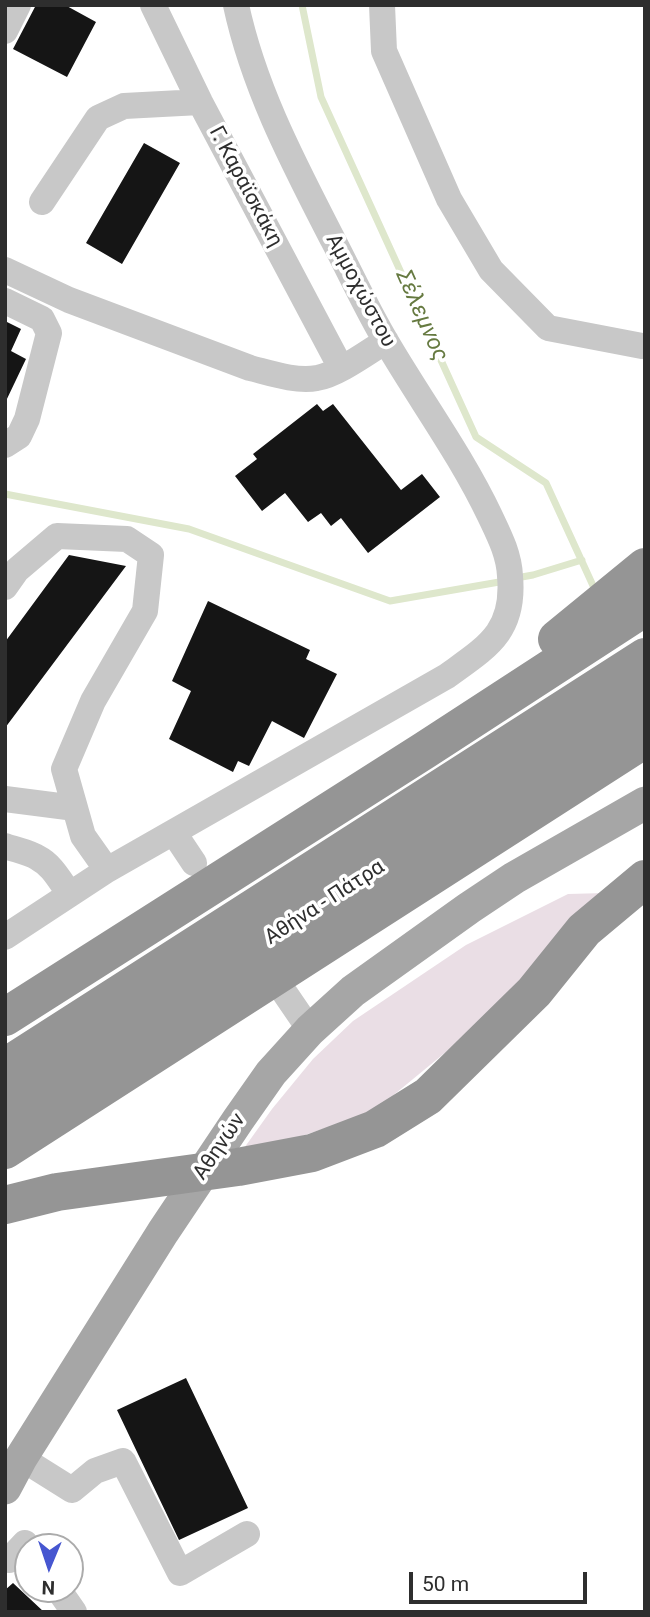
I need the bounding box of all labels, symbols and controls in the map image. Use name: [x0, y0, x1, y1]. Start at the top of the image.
street label: Γ. Καραϊσκάκη: [203, 122, 287, 252]
street label: Αμμοχώστου: [320, 230, 400, 352]
water label: Σέλεμνος: [389, 266, 453, 366]
street label: Αθήνα - Πάτρα: [261, 855, 389, 951]
street label: Αθηνών: [189, 1109, 251, 1185]
north arrow: [14, 1533, 84, 1603]
scale bar: [412, 1558, 590, 1602]
text: 50 m: [422, 1572, 469, 1596]
text: N: [41, 1576, 55, 1599]

